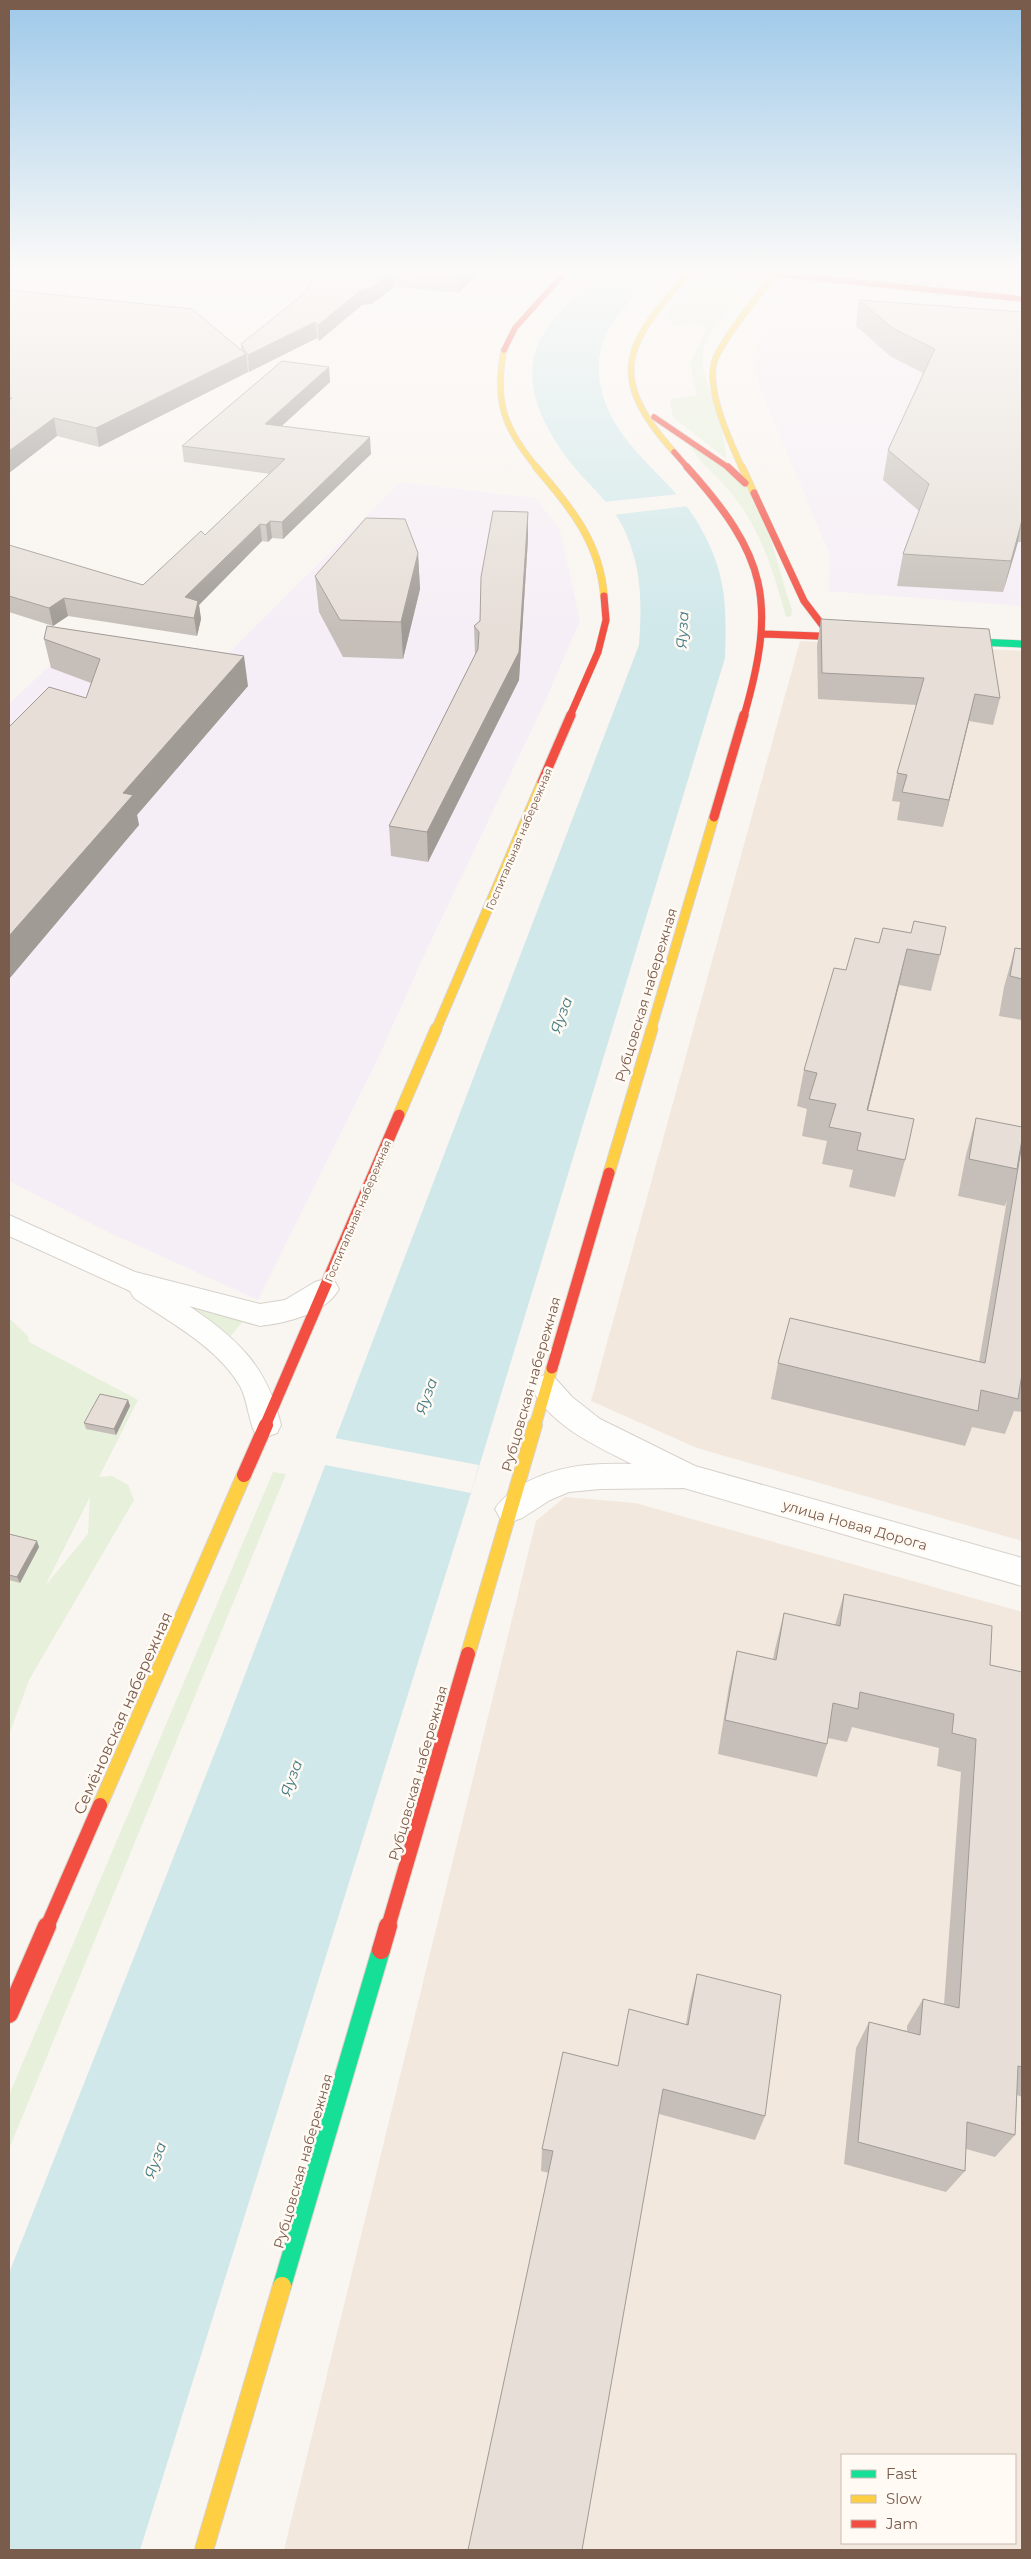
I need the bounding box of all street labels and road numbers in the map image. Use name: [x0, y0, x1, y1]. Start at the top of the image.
street label: Госпитальная набережная: [483, 766, 555, 912]
street label: Рубцовская набережная: [611, 906, 681, 1084]
street label: Госпитальная набережная: [322, 1138, 394, 1284]
street label: Рубцовская набережная: [497, 1294, 565, 1474]
street label: улица Новая Дорога: [780, 1495, 929, 1554]
street label: Семёновская набережная: [70, 1609, 176, 1817]
street label: Рубцовская набережная: [384, 1683, 452, 1863]
street label: Рубцовская набережная: [269, 2071, 337, 2251]

